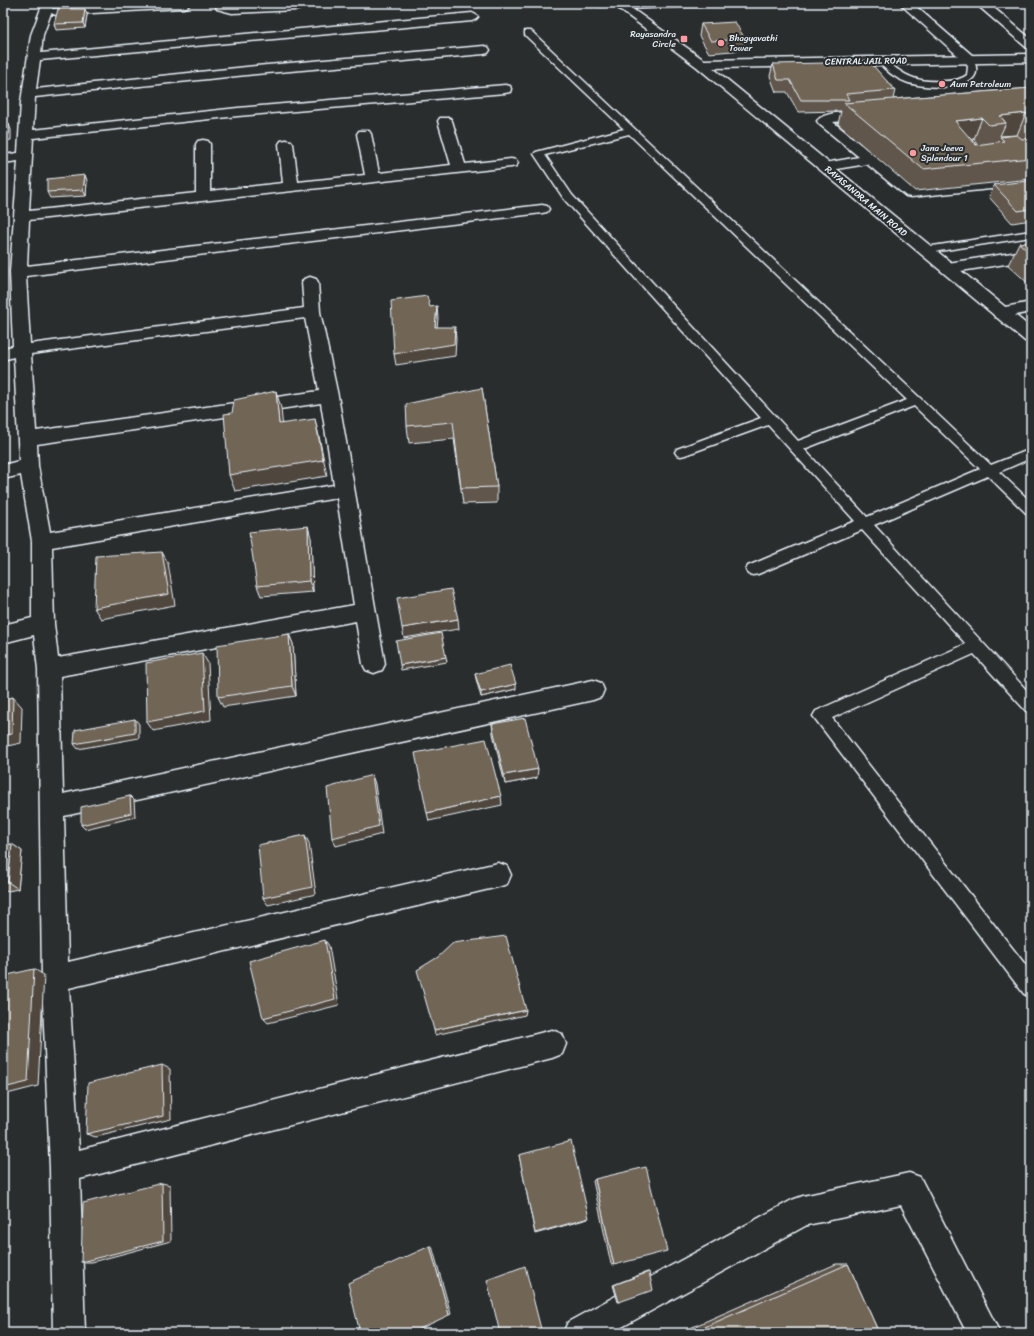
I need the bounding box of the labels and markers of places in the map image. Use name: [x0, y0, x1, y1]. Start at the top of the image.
place label: Rayasandra Circle: [630, 26, 676, 52]
place label: Bhagyavathi Tower: [729, 30, 778, 56]
marker: Rayasandra Circle: [679, 34, 689, 44]
marker: Bhagyavathi Tower: [716, 38, 726, 48]
place label: Aum Petroleum: [949, 76, 1011, 92]
marker: Aum Petroleum: [937, 79, 947, 89]
place label: Jana Jeeva Splendour 1: [920, 140, 968, 166]
marker: Jana Jeeva Splendour 1: [908, 148, 918, 158]

